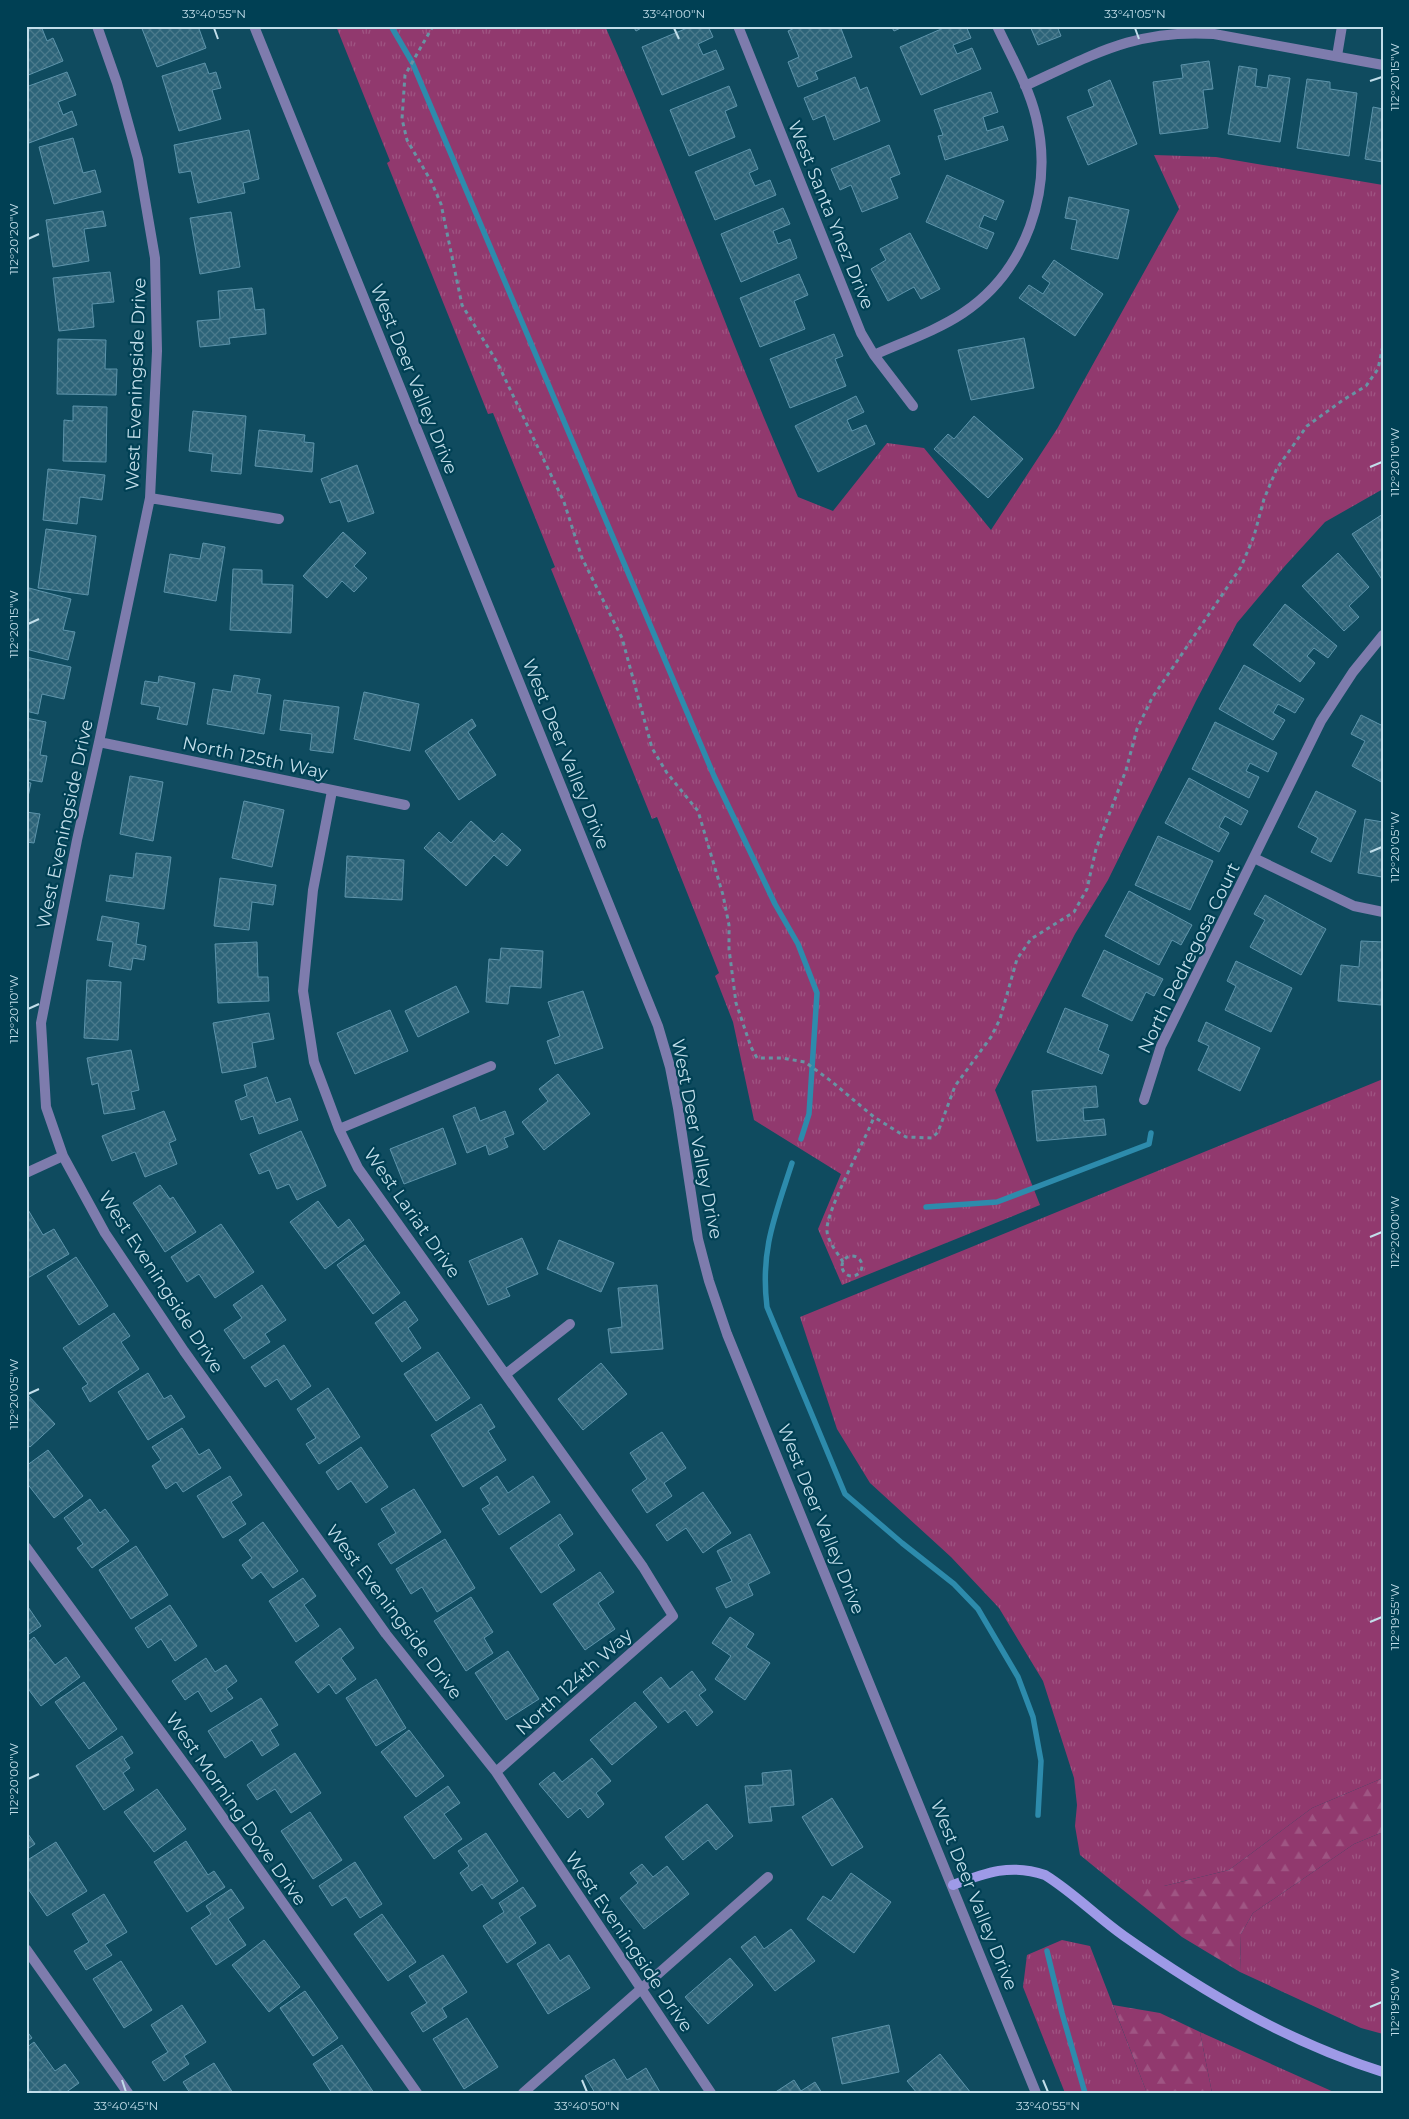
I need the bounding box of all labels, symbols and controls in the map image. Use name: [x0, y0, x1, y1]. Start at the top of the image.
text: 33°40'55"N: [182, 6, 246, 21]
text: 33°41'00"N: [643, 6, 705, 21]
text: 33°41'05"N: [1104, 6, 1166, 21]
text: 112°20'15"W: [1387, 43, 1402, 111]
street label: West Santa Ynez Drive: [783, 117, 879, 313]
text: 112°20'20"W: [6, 203, 21, 275]
street label: West Eveningside Drive: [121, 277, 151, 491]
street label: West Deer Valley Drive: [366, 281, 462, 478]
text: 112°20'10"W: [1387, 428, 1402, 496]
text: 112°20'15"W: [6, 590, 21, 658]
street label: West Deer Valley Drive: [518, 656, 614, 853]
street label: West Eveningside Drive: [32, 717, 98, 930]
street label: North 125th Way: [180, 732, 330, 784]
text: 112°20'05"W: [1387, 812, 1402, 882]
street label: North Pedregosa Court: [1133, 859, 1245, 1057]
text: 112°20'10"W: [6, 975, 21, 1043]
street label: West Deer Valley Drive: [667, 1037, 727, 1241]
street label: West Lariat Drive: [359, 1144, 465, 1282]
street label: West Eveningside Drive: [94, 1187, 228, 1377]
text: 112°20'00"W: [1387, 1196, 1402, 1268]
text: 112°20'05"W: [6, 1359, 21, 1429]
street label: West Deer Valley Drive: [773, 1421, 869, 1618]
street label: West Eveningside Drive: [321, 1520, 467, 1704]
text: 112°19'55"W: [1387, 1584, 1402, 1650]
street label: North 124th Way: [511, 1624, 637, 1740]
street label: West Morning Dove Drive: [161, 1708, 311, 1910]
text: 112°20'00"W: [6, 1743, 21, 1815]
street label: West Deer Valley Drive: [926, 1797, 1022, 1994]
street label: West Eveningside Drive: [560, 1848, 698, 2037]
text: 112°19'50"W: [1387, 1968, 1402, 2036]
text: 33°40'45"N: [94, 2098, 158, 2113]
text: 33°40'50"N: [554, 2098, 620, 2113]
text: 33°40'55"N: [1016, 2098, 1080, 2113]

